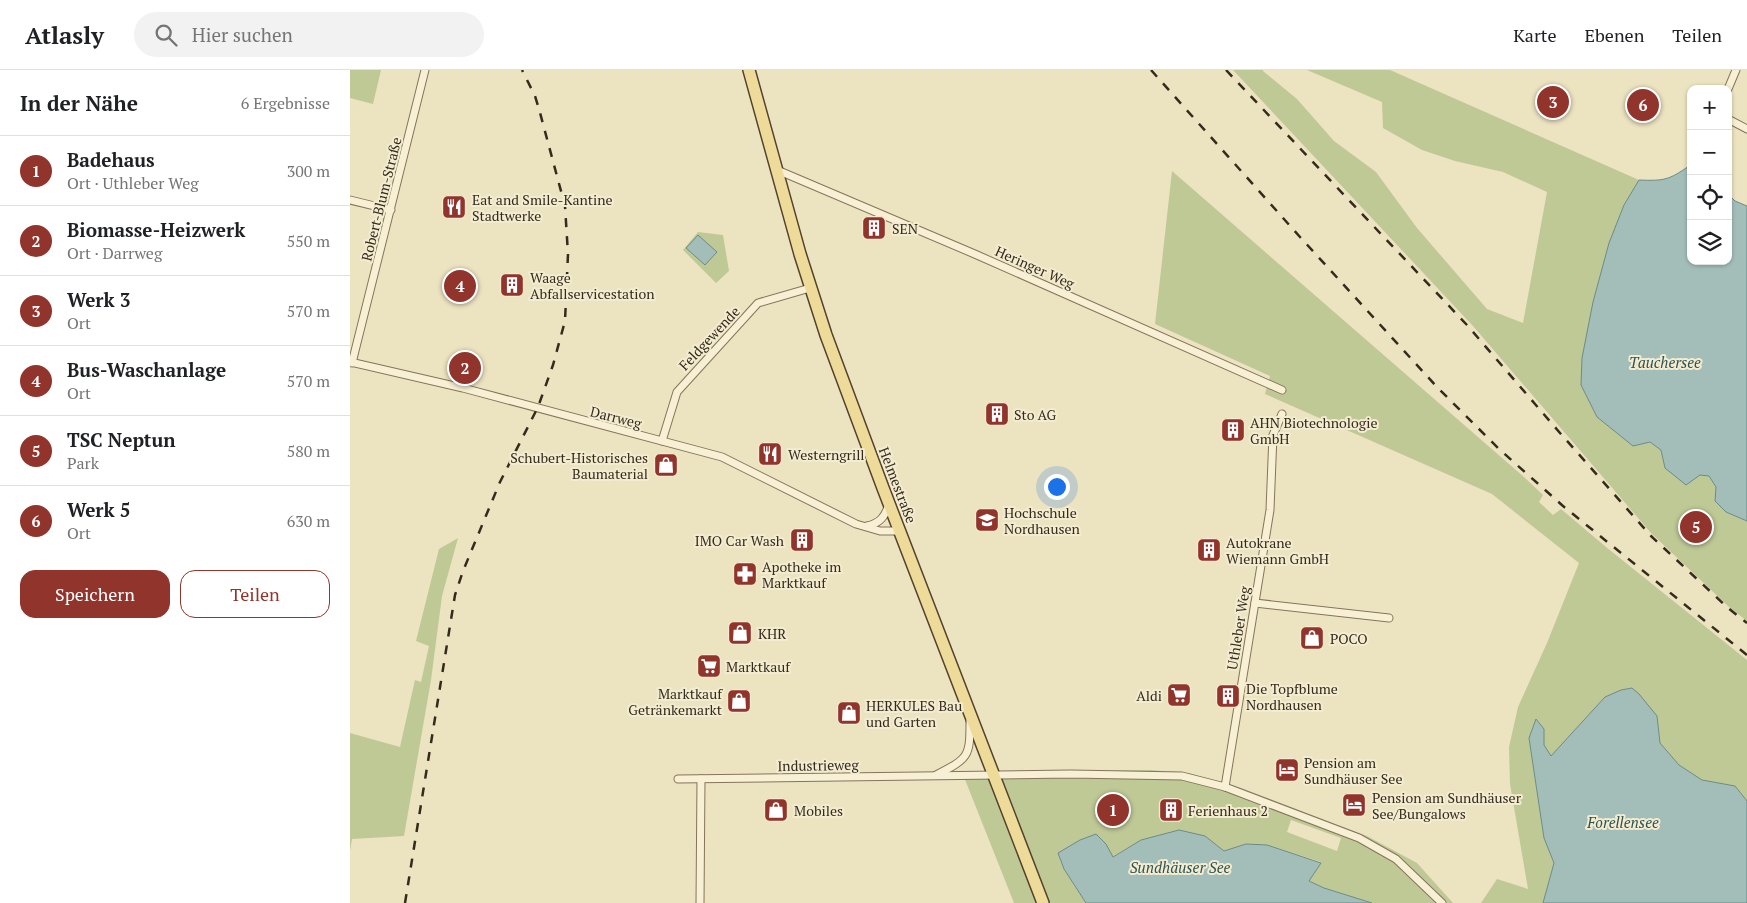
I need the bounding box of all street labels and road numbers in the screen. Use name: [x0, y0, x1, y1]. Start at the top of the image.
street label: Robert-Blum-Straße: [356, 135, 406, 263]
street label: Heringer Weg: [992, 241, 1078, 293]
street label: Feldgewende: [674, 302, 744, 374]
street label: Darrweg: [588, 401, 644, 433]
street label: Helmestraße: [875, 444, 921, 526]
street label: Uthleber Weg: [1222, 584, 1254, 671]
street label: Industrieweg: [777, 755, 859, 775]

